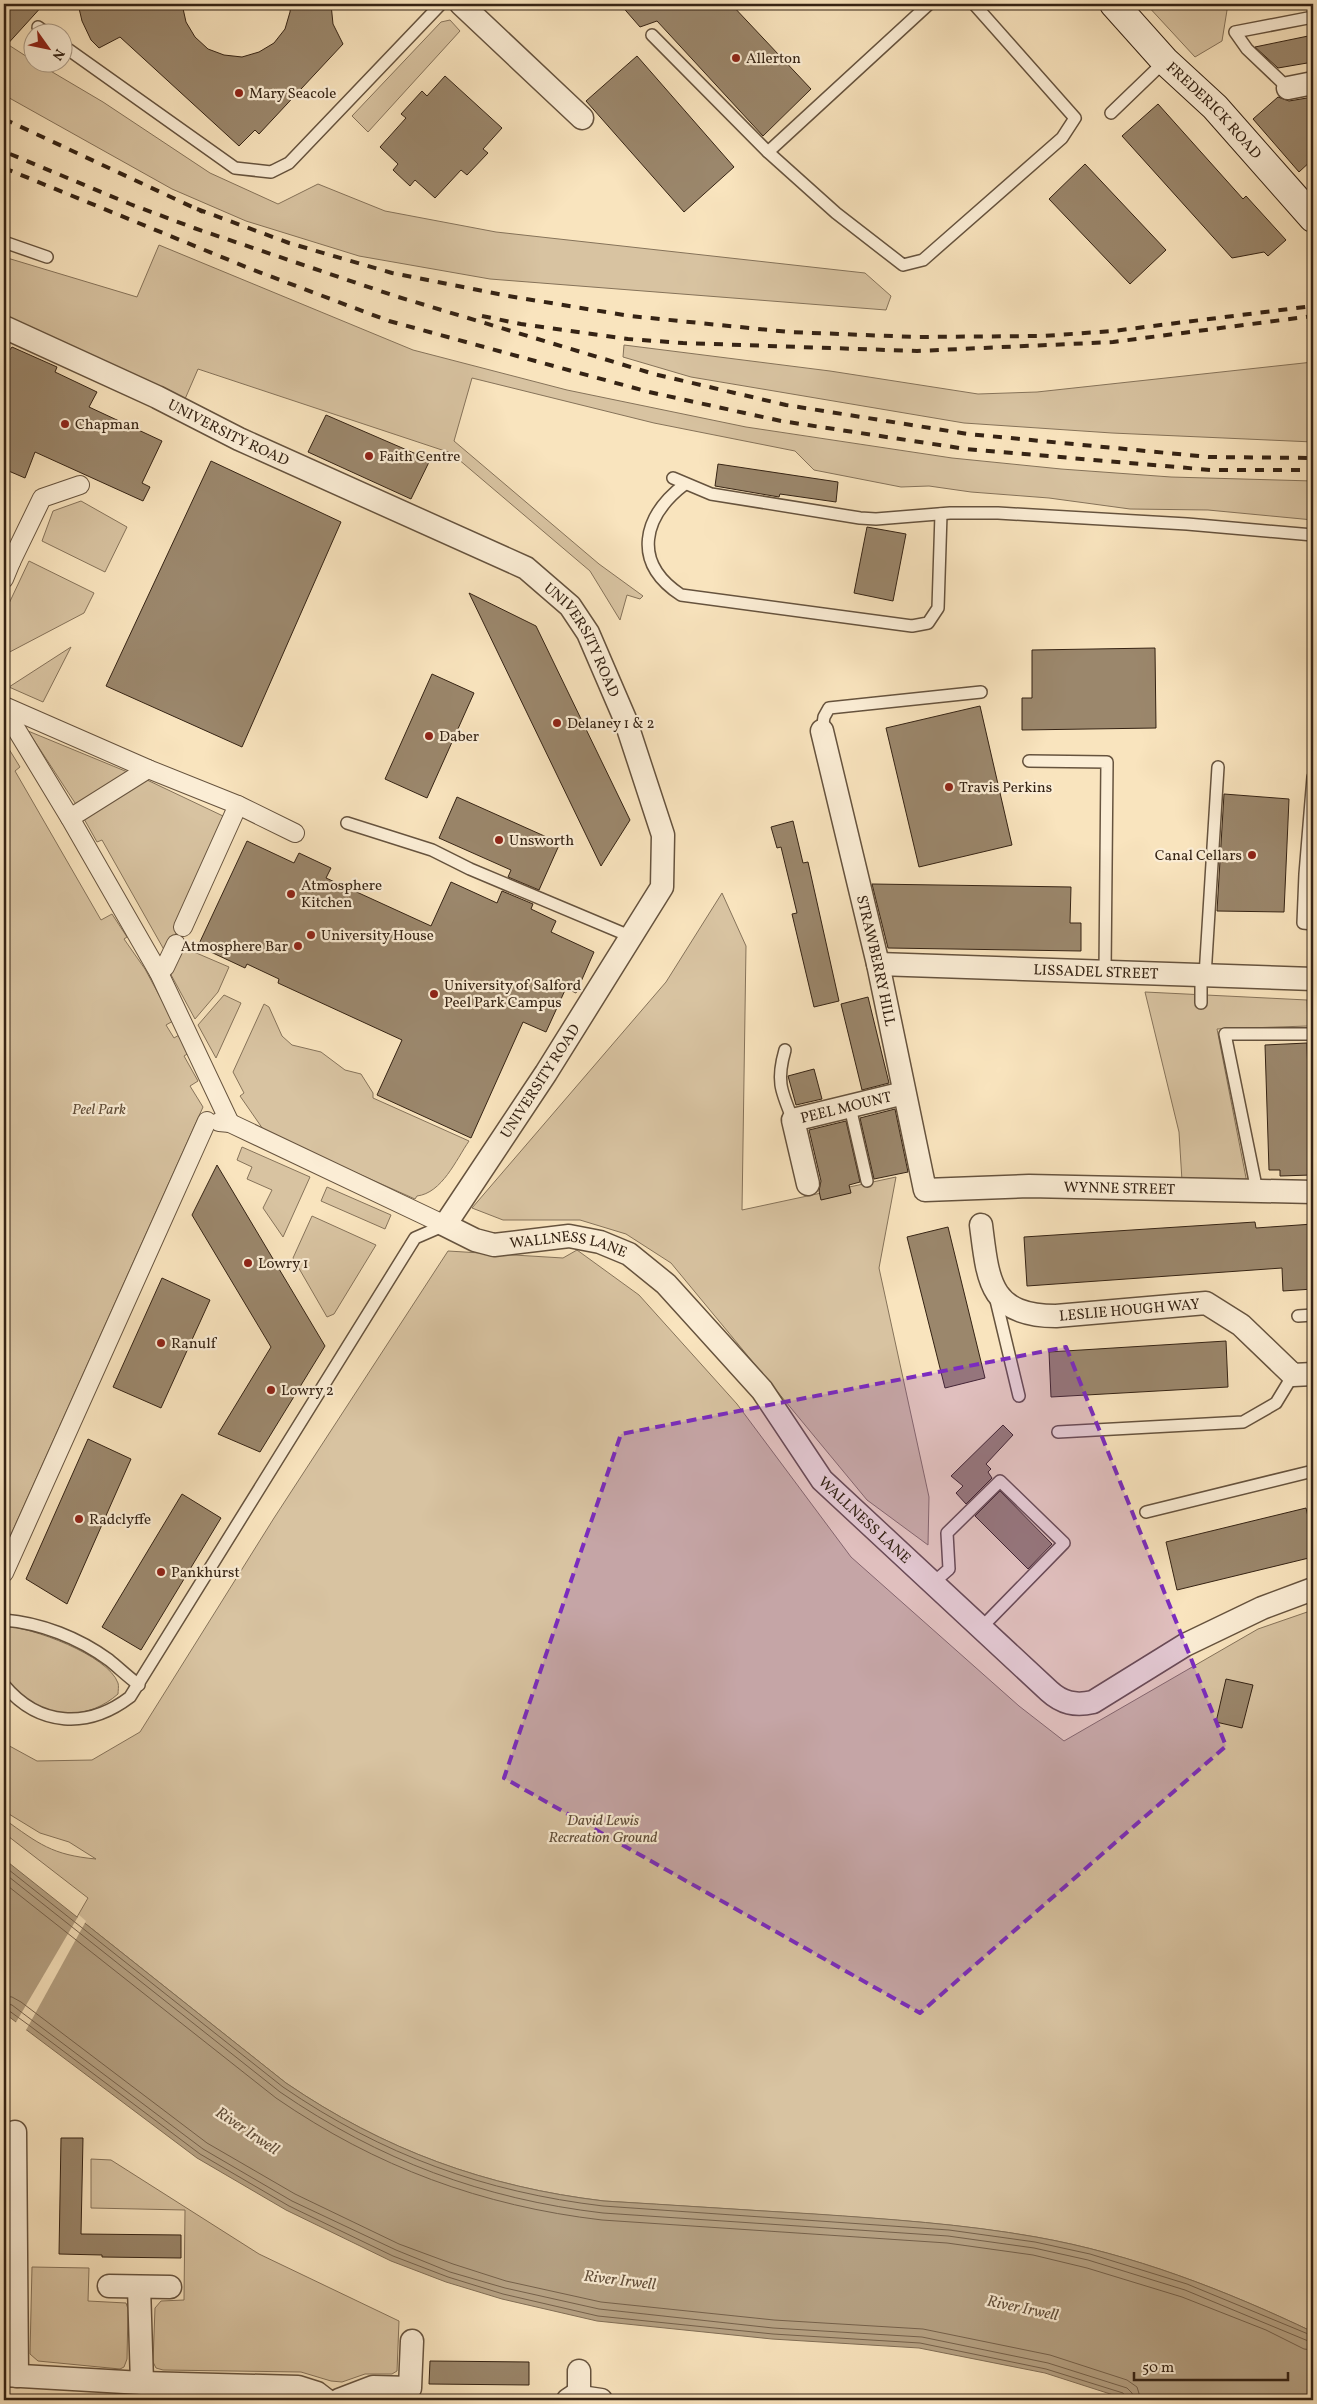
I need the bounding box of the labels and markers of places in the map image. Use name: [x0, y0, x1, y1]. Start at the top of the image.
place label: Allerton: [746, 49, 801, 70]
marker: Allerton: [730, 52, 742, 64]
place label: Mary Seacole: [249, 84, 336, 105]
marker: Mary Seacole: [233, 87, 245, 99]
place label: Chapman: [75, 415, 140, 436]
marker: Chapman: [59, 418, 71, 430]
place label: Faith Centre: [379, 447, 460, 468]
marker: Faith Centre: [363, 450, 375, 462]
place label: Delaney 1 & 2: [567, 714, 655, 735]
marker: Delaney 1 & 2: [551, 717, 563, 729]
place label: Daber: [439, 727, 479, 748]
marker: Daber: [423, 730, 435, 742]
place label: Travis Perkins: [959, 778, 1052, 799]
marker: Travis Perkins: [943, 781, 955, 793]
place label: Unsworth: [509, 831, 574, 852]
marker: Unsworth: [493, 834, 505, 846]
place label: Canal Cellars: [1155, 846, 1242, 867]
marker: Canal Cellars: [1246, 849, 1258, 861]
place label: Atmosphere Kitchen: [301, 876, 382, 914]
marker: Atmosphere Kitchen: [285, 888, 297, 900]
place label: University House: [321, 926, 434, 947]
marker: University House: [305, 929, 317, 941]
place label: Atmosphere Bar: [181, 937, 288, 958]
marker: Atmosphere Bar: [292, 940, 304, 952]
place label: University of Salford Peel Park Campus: [444, 976, 581, 1014]
marker: University of Salford Peel Park Campus: [428, 988, 440, 1000]
place label: Lowry 1: [258, 1254, 309, 1275]
marker: Lowry 1: [242, 1257, 254, 1269]
place label: Ranulf: [171, 1334, 218, 1355]
marker: Ranulf: [155, 1337, 167, 1349]
place label: Lowry 2: [281, 1381, 334, 1402]
marker: Lowry 2: [265, 1384, 277, 1396]
place label: Radclyffe: [89, 1510, 151, 1531]
marker: Radclyffe: [73, 1513, 85, 1525]
place label: Pankhurst: [171, 1563, 240, 1584]
marker: Pankhurst: [155, 1566, 167, 1578]

